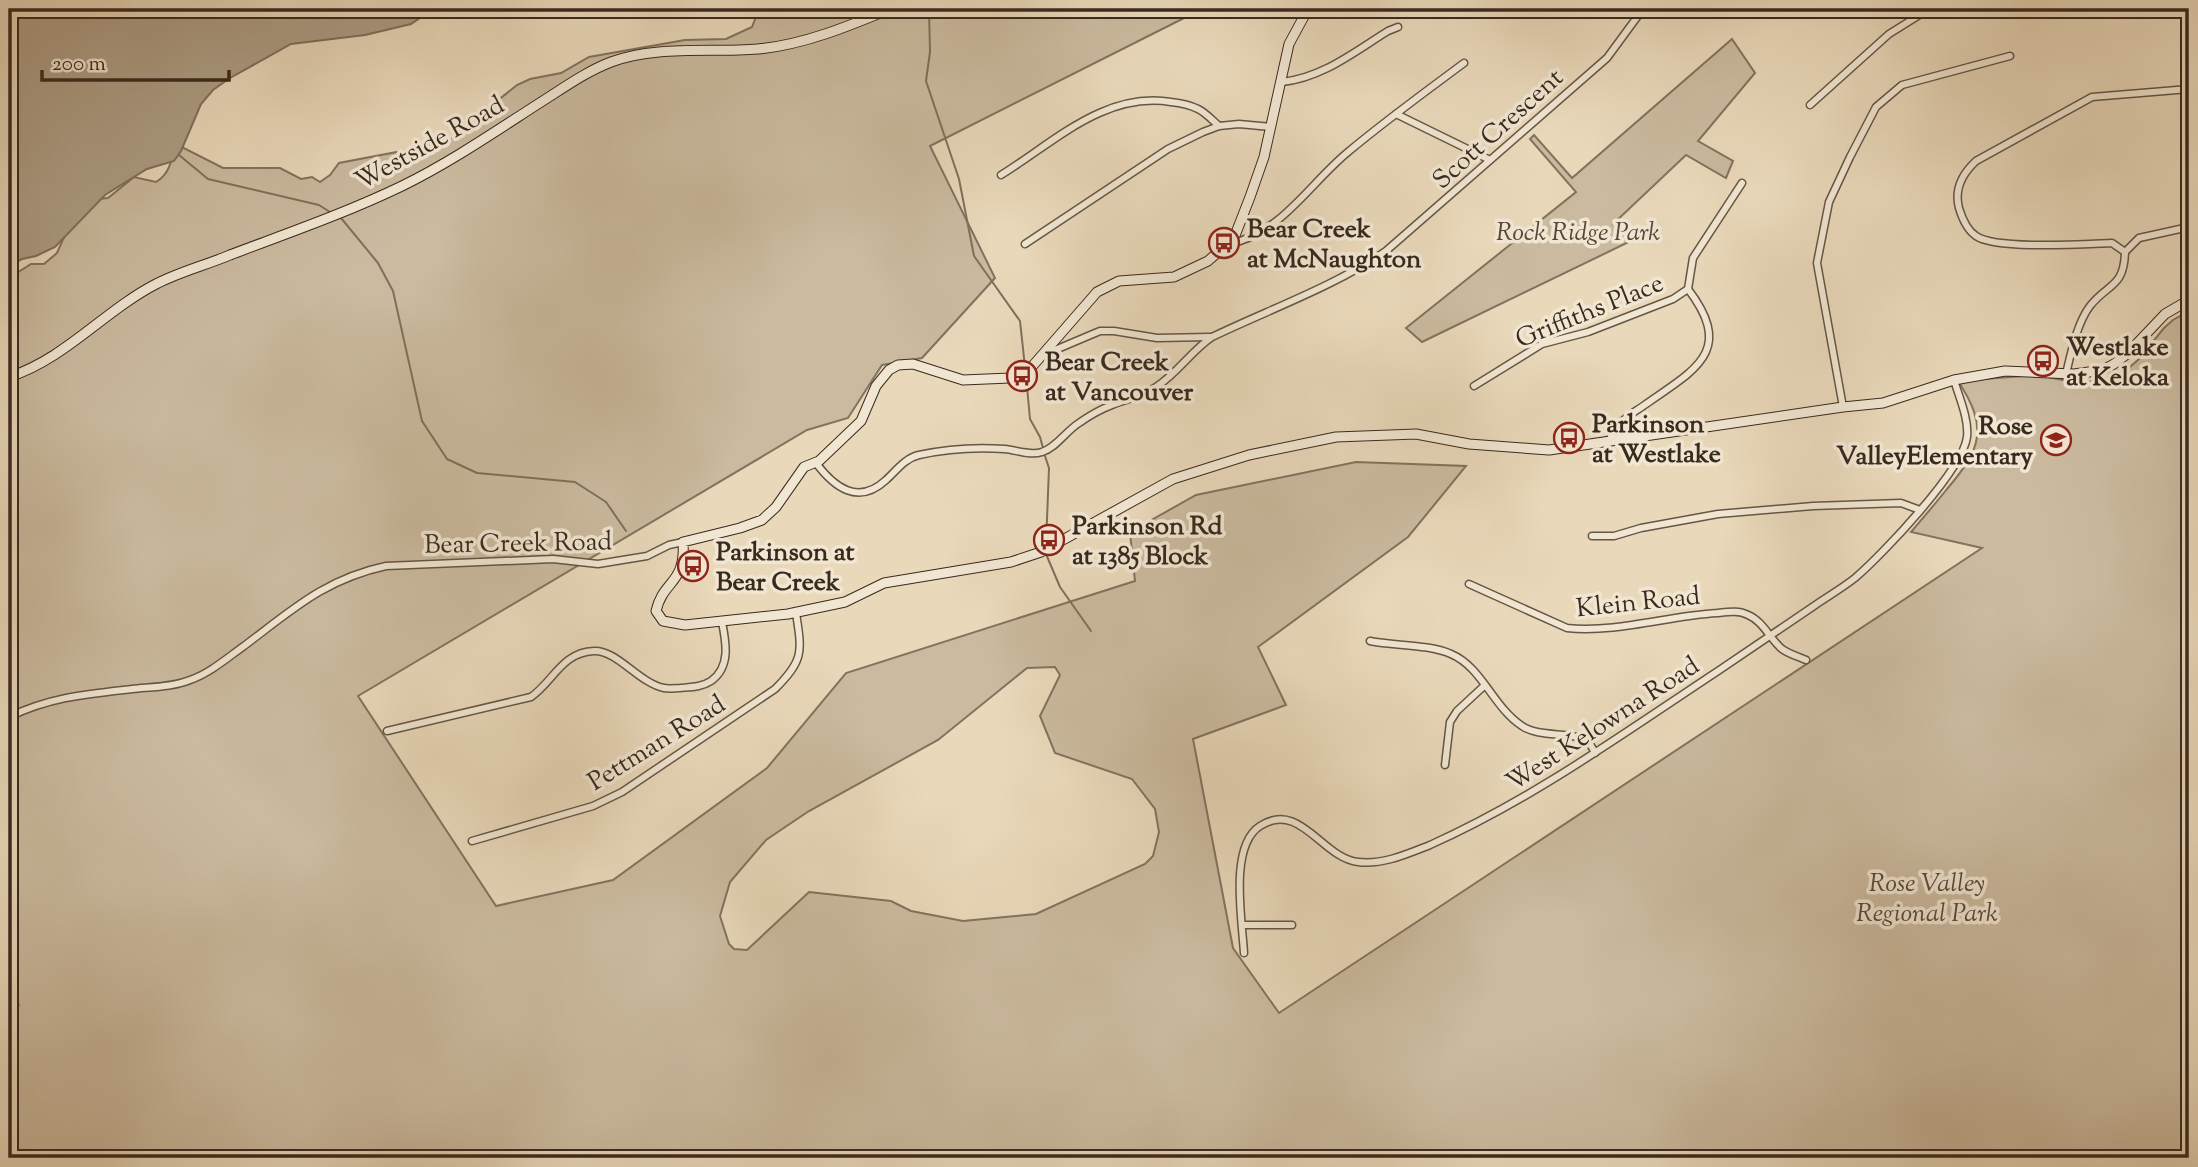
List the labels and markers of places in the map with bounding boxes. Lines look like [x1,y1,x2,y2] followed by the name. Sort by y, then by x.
[1247,212,1422,279] place label: Bear Creek at McNaughton
[1207,226,1241,260] bus stop icon: Bear Creek at McNaughton
[2066,330,2169,397] place label: Westlake at Keloka
[2026,344,2060,378] bus stop icon: Westlake at Keloka
[1045,345,1194,412] place label: Bear Creek at Vancouver
[1005,359,1039,393] bus stop icon: Bear Creek at Vancouver
[1592,407,1721,474] place label: Parkinson at Westlake
[1836,409,2033,476] place label: Rose ValleyElementary
[1552,421,1586,455] bus stop icon: Parkinson at Westlake
[2039,423,2073,457] school or university icon: Rose ValleyElementary
[1072,509,1223,576] place label: Parkinson Rd at 1385 Block
[1032,523,1066,557] bus stop icon: Parkinson Rd at 1385 Block
[716,535,855,602] place label: Parkinson at Bear Creek
[676,549,710,583] bus stop icon: Parkinson at Bear Creek

